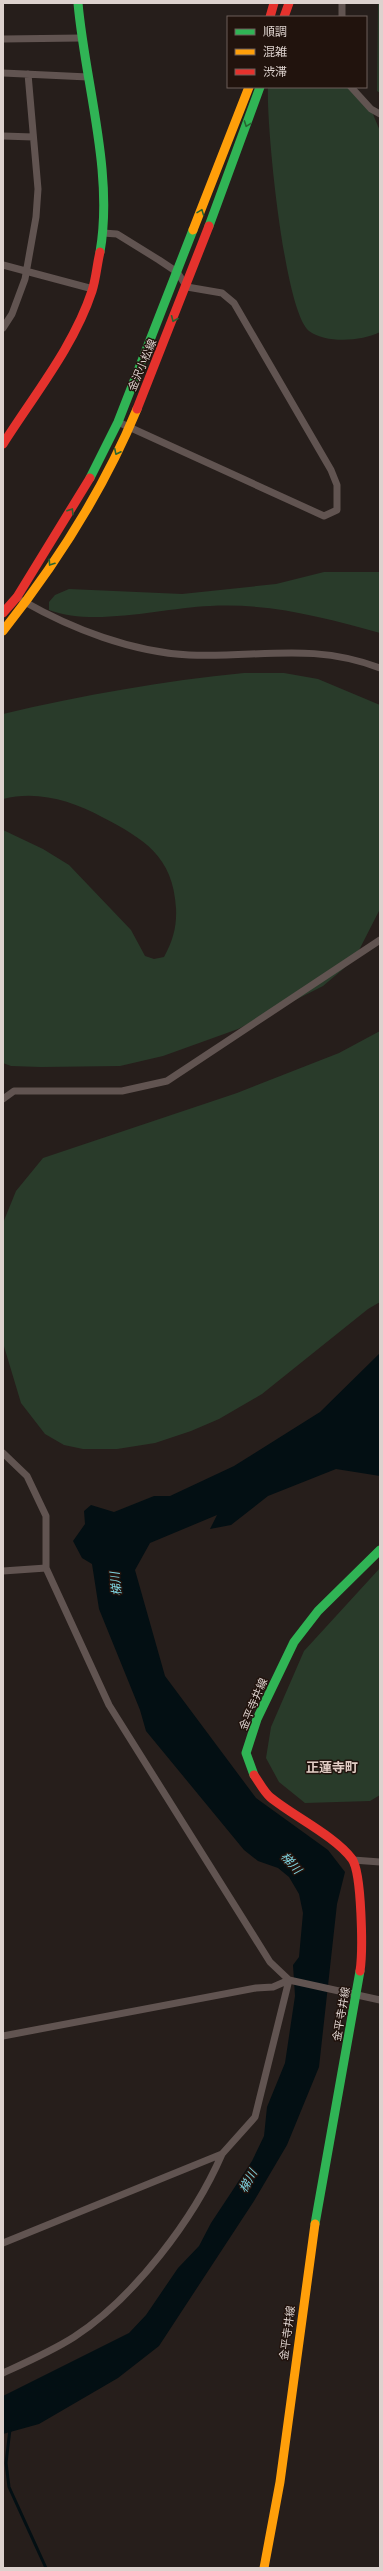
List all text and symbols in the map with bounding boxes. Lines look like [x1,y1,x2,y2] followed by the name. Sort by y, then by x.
[227,16,367,88] legend
[263,25,287,41] text: 順調
[263,45,287,61] text: 混雑
[263,65,287,81] text: 渋滞
[244,120,252,127] one-way arrow
[197,209,205,216] one-way arrow
[171,316,179,323] one-way arrow
[126,337,160,393] street label: 金沢小松線
[115,447,122,455] one-way arrow
[66,508,74,515] one-way arrow
[48,559,56,566] one-way arrow
[108,1569,126,1597] water label: 梯川
[237,1676,271,1732] street label: 金平寺井線
[306,1761,358,1777] district label: 正蓮寺町
[276,1849,306,1879] water label: 梯川
[330,1986,354,2042] street label: 金平寺井線
[236,2165,263,2196] water label: 梯川
[277,2305,299,2361] street label: 金平寺井線

